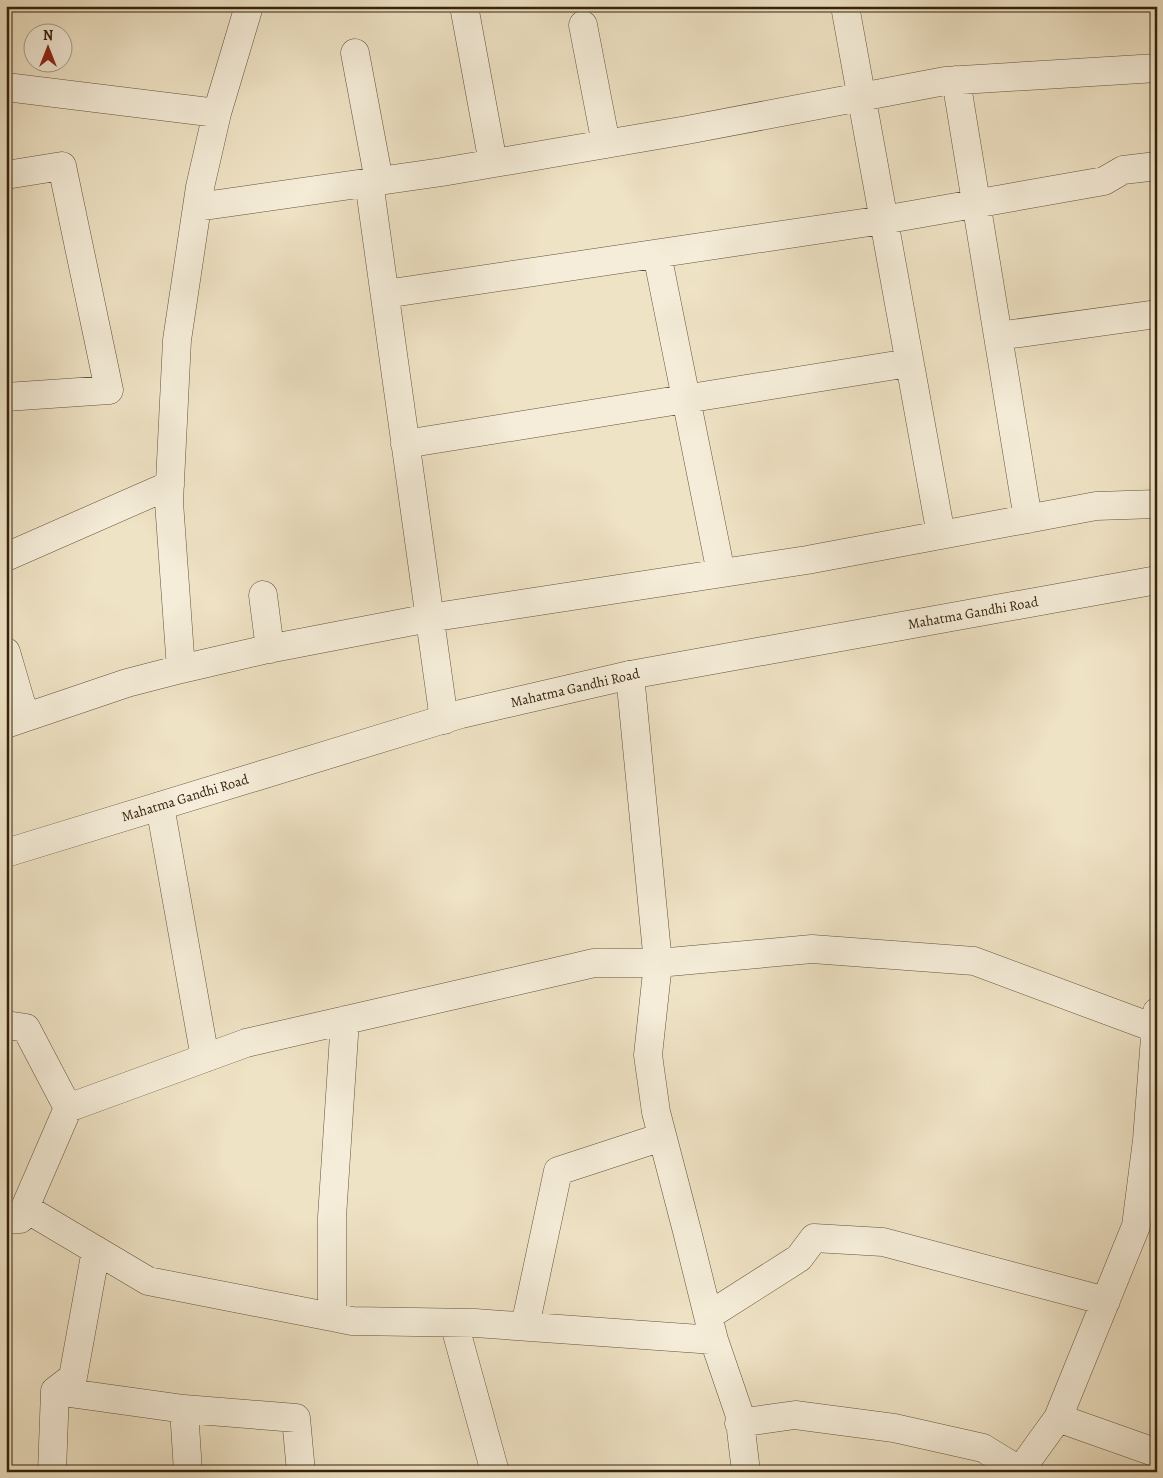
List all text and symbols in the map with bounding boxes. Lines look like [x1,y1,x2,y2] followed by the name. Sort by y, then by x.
[22,22,72,72] north arrow
[43,26,53,45] text: N
[906,592,1040,634] street label: Mahatma Gandhi Road
[509,664,642,712] street label: Mahatma Gandhi Road
[119,769,251,826] street label: Mahatma Gandhi Road

